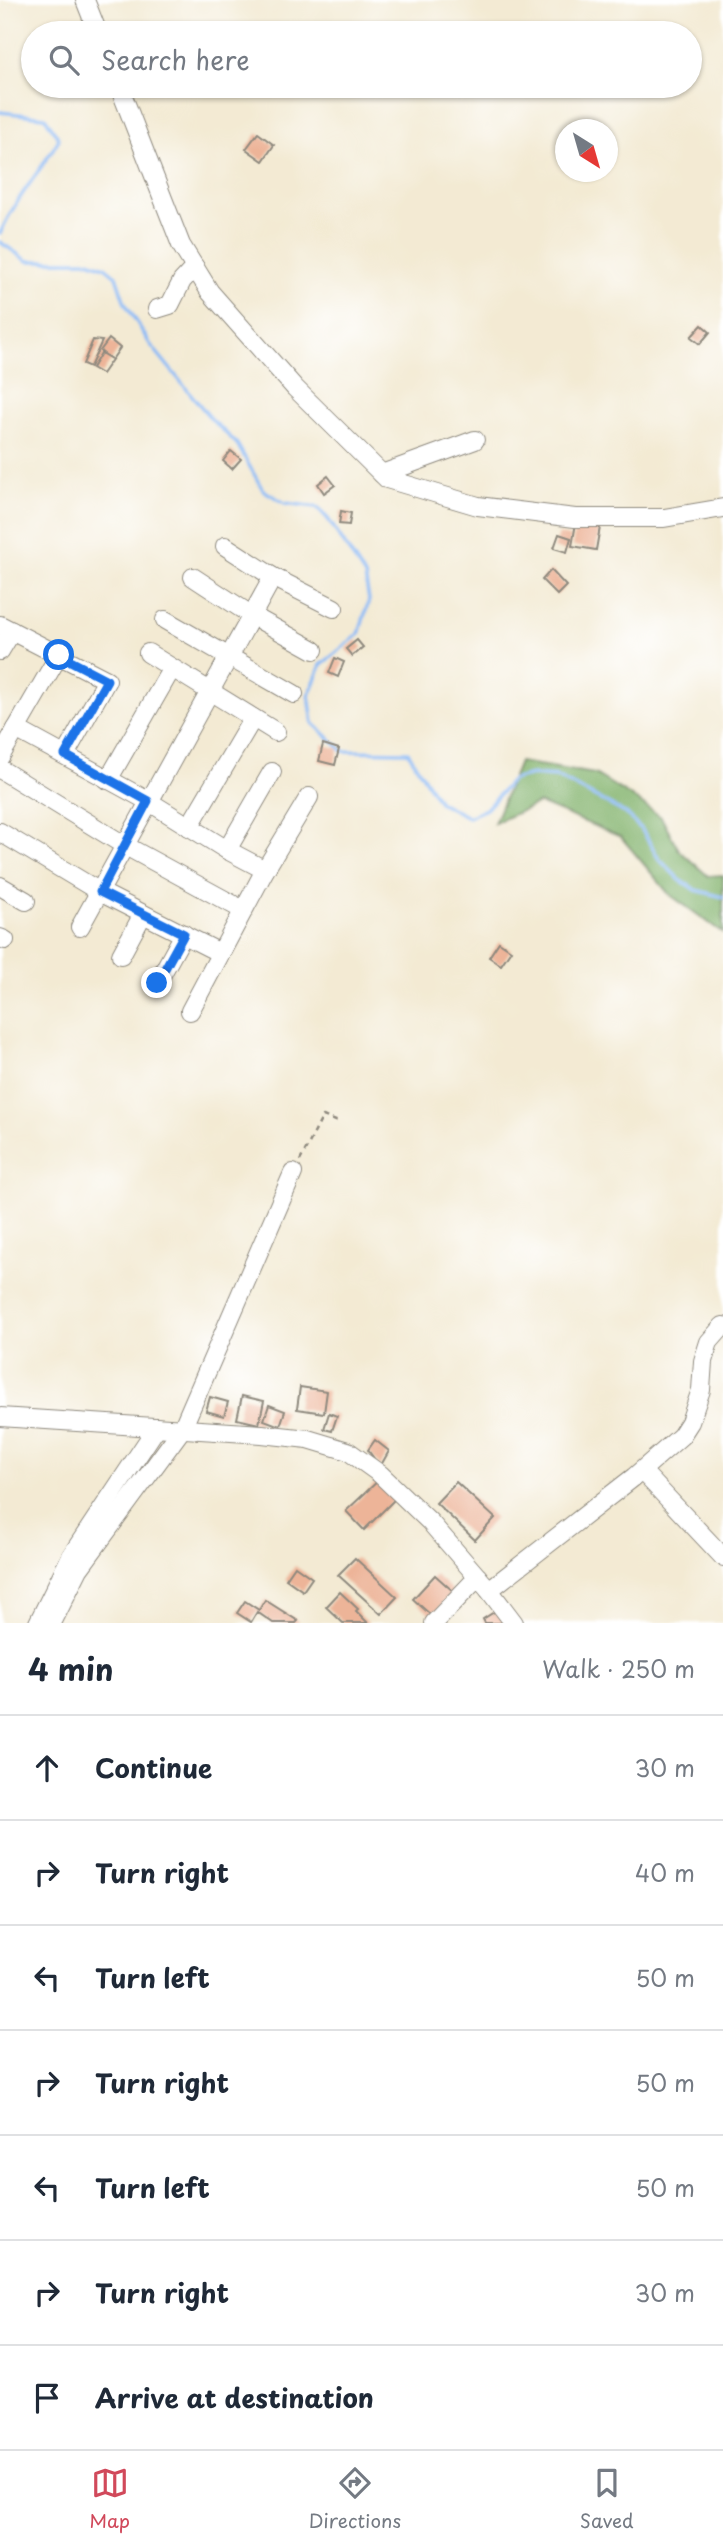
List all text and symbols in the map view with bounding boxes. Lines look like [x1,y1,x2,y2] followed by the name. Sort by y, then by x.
[21,21,702,98] search box
[101,40,250,79] text: Search here
[45,41,83,79] icon: search
[555,119,618,182] north arrow
[43,639,74,670] route start
[141,967,172,998] route end
[28,1646,114,1691] text: 4 min
[542,1651,695,1686] text: Walk · 250 m
[95,1748,212,1787] text: Continue
[28,1749,66,1787] icon: ahead
[634,1750,695,1785] text: 30 m
[95,1853,229,1892] text: Turn right
[28,1854,66,1892] icon: right
[635,1855,695,1890] text: 40 m
[95,1958,210,1997] text: Turn left
[28,1959,66,1997] icon: left
[635,1960,695,1995] text: 50 m
[95,2063,229,2102] text: Turn right
[28,2064,66,2102] icon: right
[635,2065,695,2100] text: 50 m
[95,2168,210,2207] text: Turn left
[28,2169,66,2207] icon: left
[635,2170,695,2205] text: 50 m
[95,2273,229,2312] text: Turn right
[28,2274,66,2312] icon: right
[634,2275,695,2310] text: 30 m
[95,2378,374,2417] text: Arrive at destination
[28,2379,66,2417] icon: arrive
[89,2464,130,2534] tab: Map
[309,2464,401,2534] tab: Directions
[580,2464,634,2534] tab: Saved

